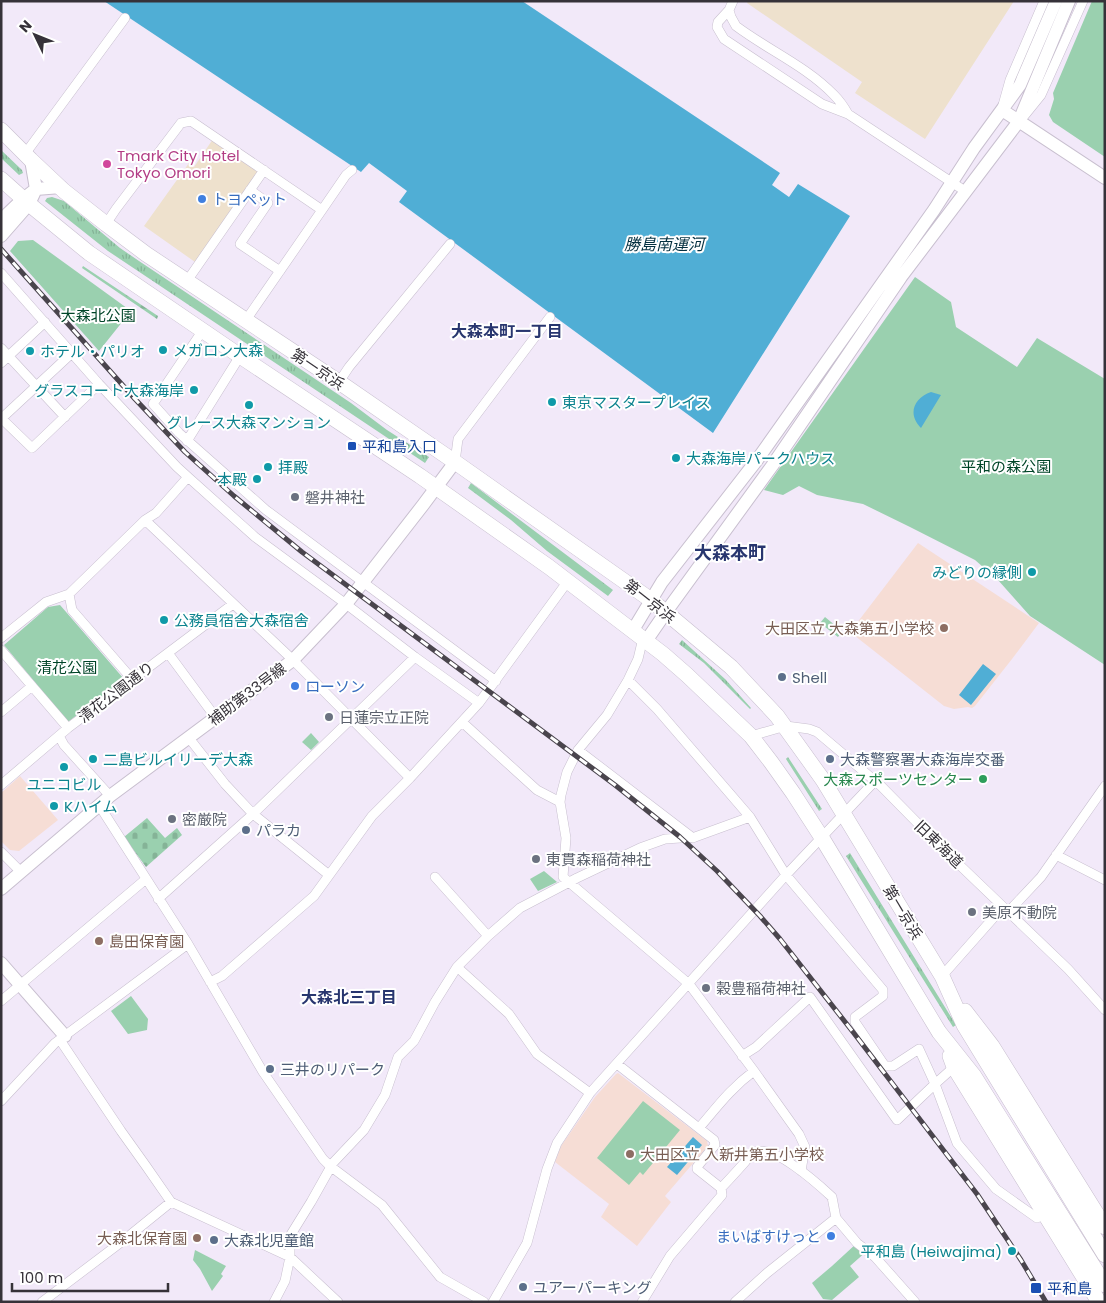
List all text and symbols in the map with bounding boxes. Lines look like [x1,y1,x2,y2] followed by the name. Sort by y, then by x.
[10,10,60,60] north arrow
[15,15,36,37] text: N
[117,145,240,183] place label: Tmark City Hotel Tokyo Omori
[101,158,113,170] marker: Tmark City Hotel Tokyo Omori
[212,189,287,210] place label: トヨペット
[196,193,208,205] marker: トヨペット
[624,233,707,256] water label: 勝島南運河
[60,305,136,326] park label: 大森北公園
[451,320,563,343] district label: 大森本町一丁目
[173,340,263,361] place label: メガロン大森
[40,341,145,362] place label: ホテル・パリオ
[157,344,169,356] marker: メガロン大森
[287,344,349,394] street label: 第一京浜
[24,345,36,357] marker: ホテル・パリオ
[34,380,184,401] place label: グラスコート大森海岸
[188,384,200,396] marker: グラスコート大森海岸
[562,392,711,413] place label: 東京マスタープレイス
[546,396,558,408] marker: 東京マスタープレイス
[243,399,255,411] marker: グレース大森マンション
[167,412,331,433] place label: グレース大森マンション
[362,436,437,457] place label: 平和島入口
[346,440,358,452] marker: 平和島入口
[686,448,835,469] place label: 大森海岸パークハウス
[670,452,682,464] marker: 大森海岸パークハウス
[961,456,1051,477] park label: 平和の森公園
[278,457,308,478] place label: 拝殿
[262,461,274,473] marker: 拝殿
[217,469,247,490] place label: 本殿
[251,473,263,485] marker: 本殿
[305,487,365,508] place label: 磐井神社
[289,491,301,503] marker: 磐井神社
[694,540,766,565] district label: 大森本町
[932,562,1022,583] place label: みどりの縁側
[1026,566,1038,578] marker: みどりの縁側
[620,574,680,628] street label: 第一京浜
[174,610,309,631] place label: 公務員宿舎大森宿舎
[158,614,170,626] marker: 公務員宿舎大森宿舎
[765,618,934,639] place label: 大田区立 大森第五小学校
[938,622,950,634] marker: 大田区立 大森第五小学校
[37,657,97,678] park label: 清花公園
[74,657,158,727] street label: 清花公園通り
[204,658,290,730] street label: 補助第33号線
[792,667,827,688] place label: Shell
[776,671,788,683] marker: Shell
[305,676,365,697] place label: ローソン
[289,680,301,692] marker: ローソン
[339,707,429,728] place label: 日蓮宗立正院
[323,711,335,723] marker: 日蓮宗立正院
[103,749,253,770] place label: 二島ビルイリーデ大森
[840,749,1005,770] place label: 大森警察署大森海岸交番
[87,753,99,765] marker: 二島ビルイリーデ大森
[824,753,836,765] marker: 大森警察署大森海岸交番
[58,761,70,773] marker: ユニコビル
[823,769,973,790] place label: 大森スポーツセンター
[977,773,989,785] marker: 大森スポーツセンター
[26,774,102,795] place label: ユニコビル
[64,796,117,817] place label: Kハイム
[48,800,60,812] marker: Kハイム
[182,809,227,830] place label: 密厳院
[166,813,178,825] marker: 密厳院
[910,816,968,872] street label: 旧東海道
[256,820,301,841] place label: パラカ
[240,824,252,836] marker: パラカ
[546,849,651,870] place label: 東貫森稲荷神社
[530,853,542,865] marker: 東貫森稲荷神社
[879,881,927,943] street label: 第一京浜
[982,902,1057,923] place label: 美原不動院
[966,906,978,918] marker: 美原不動院
[109,931,184,952] place label: 島田保育園
[93,935,105,947] marker: 島田保育園
[716,978,806,999] place label: 穀豊稲荷神社
[700,982,712,994] marker: 穀豊稲荷神社
[301,986,397,1009] district label: 大森北三丁目
[280,1059,385,1080] place label: 三井のリパーク
[264,1063,276,1075] marker: 三井のリパーク
[640,1144,824,1165] place label: 大田区立 入新井第五小学校
[624,1148,636,1160] marker: 大田区立 入新井第五小学校
[716,1226,821,1247] place label: まいばすけっと
[97,1228,187,1249] place label: 大森北保育園
[224,1230,314,1251] place label: 大森北児童館
[825,1230,837,1242] marker: まいばすけっと
[191,1232,203,1244] marker: 大森北保育園
[208,1234,220,1246] marker: 大森北児童館
[861,1241,1002,1262] place label: 平和島 (Heiwajima)
[1006,1245,1018,1257] marker: 平和島 (Heiwajima)
[12,1260,169,1292] scale bar
[20,1267,63,1288] text: 100 m
[533,1277,652,1298] place label: ユアーパーキング
[1047,1278,1092,1299] place label: 平和島
[517,1281,529,1293] marker: ユアーパーキング
[1029,1281,1043,1295] marker: 平和島

